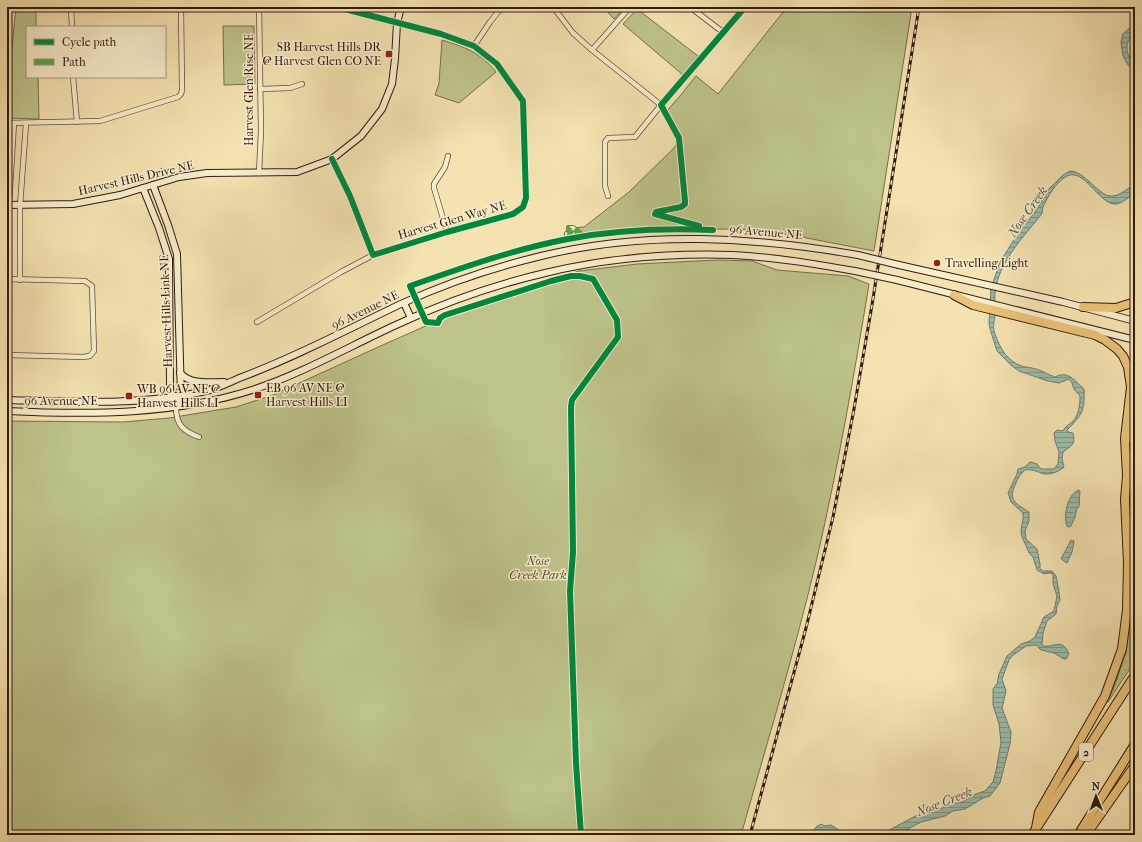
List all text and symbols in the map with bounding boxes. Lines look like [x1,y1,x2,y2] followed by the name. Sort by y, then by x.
[26,26,166,78] legend
[242,34,256,146] street label: Harvest Glen Rise NE
[62,35,117,49] text: Cycle path
[263,40,382,68] place label: SB Harvest Hills DR @ Harvest Glen CO NE
[384,49,394,59] marker: SB Harvest Hills DR @ Harvest Glen CO NE
[62,55,86,69] text: Path
[77,158,195,198] street label: Harvest Hills Drive NE
[1004,183,1051,240] water label: Nose Creek
[396,198,508,242] street label: Harvest Glen Way NE
[729,222,803,242] street label: 96 Avenue NE
[157,254,175,368] street label: Harvest Hills Link NE
[945,256,1029,270] place label: Travelling Light
[932,258,942,268] marker: Travelling Light
[329,288,401,332] street label: 96 Avenue NE
[266,381,348,409] place label: EB 96 AV NE @ Harvest Hills LI
[136,382,220,410] place label: WB 96 AV NE @ Harvest Hills LI
[253,390,263,400] marker: EB 96 AV NE @ Harvest Hills LI
[124,391,134,401] marker: WB 96 AV NE @ Harvest Hills LI
[24,394,98,408] street label: 96 Avenue NE
[509,554,567,582] park label: Nose Creek Park
[1079,743,1093,761] road number: 2
[1076,776,1116,816] north arrow
[1092,780,1101,793] text: N
[913,784,974,819] water label: Nose Creek

